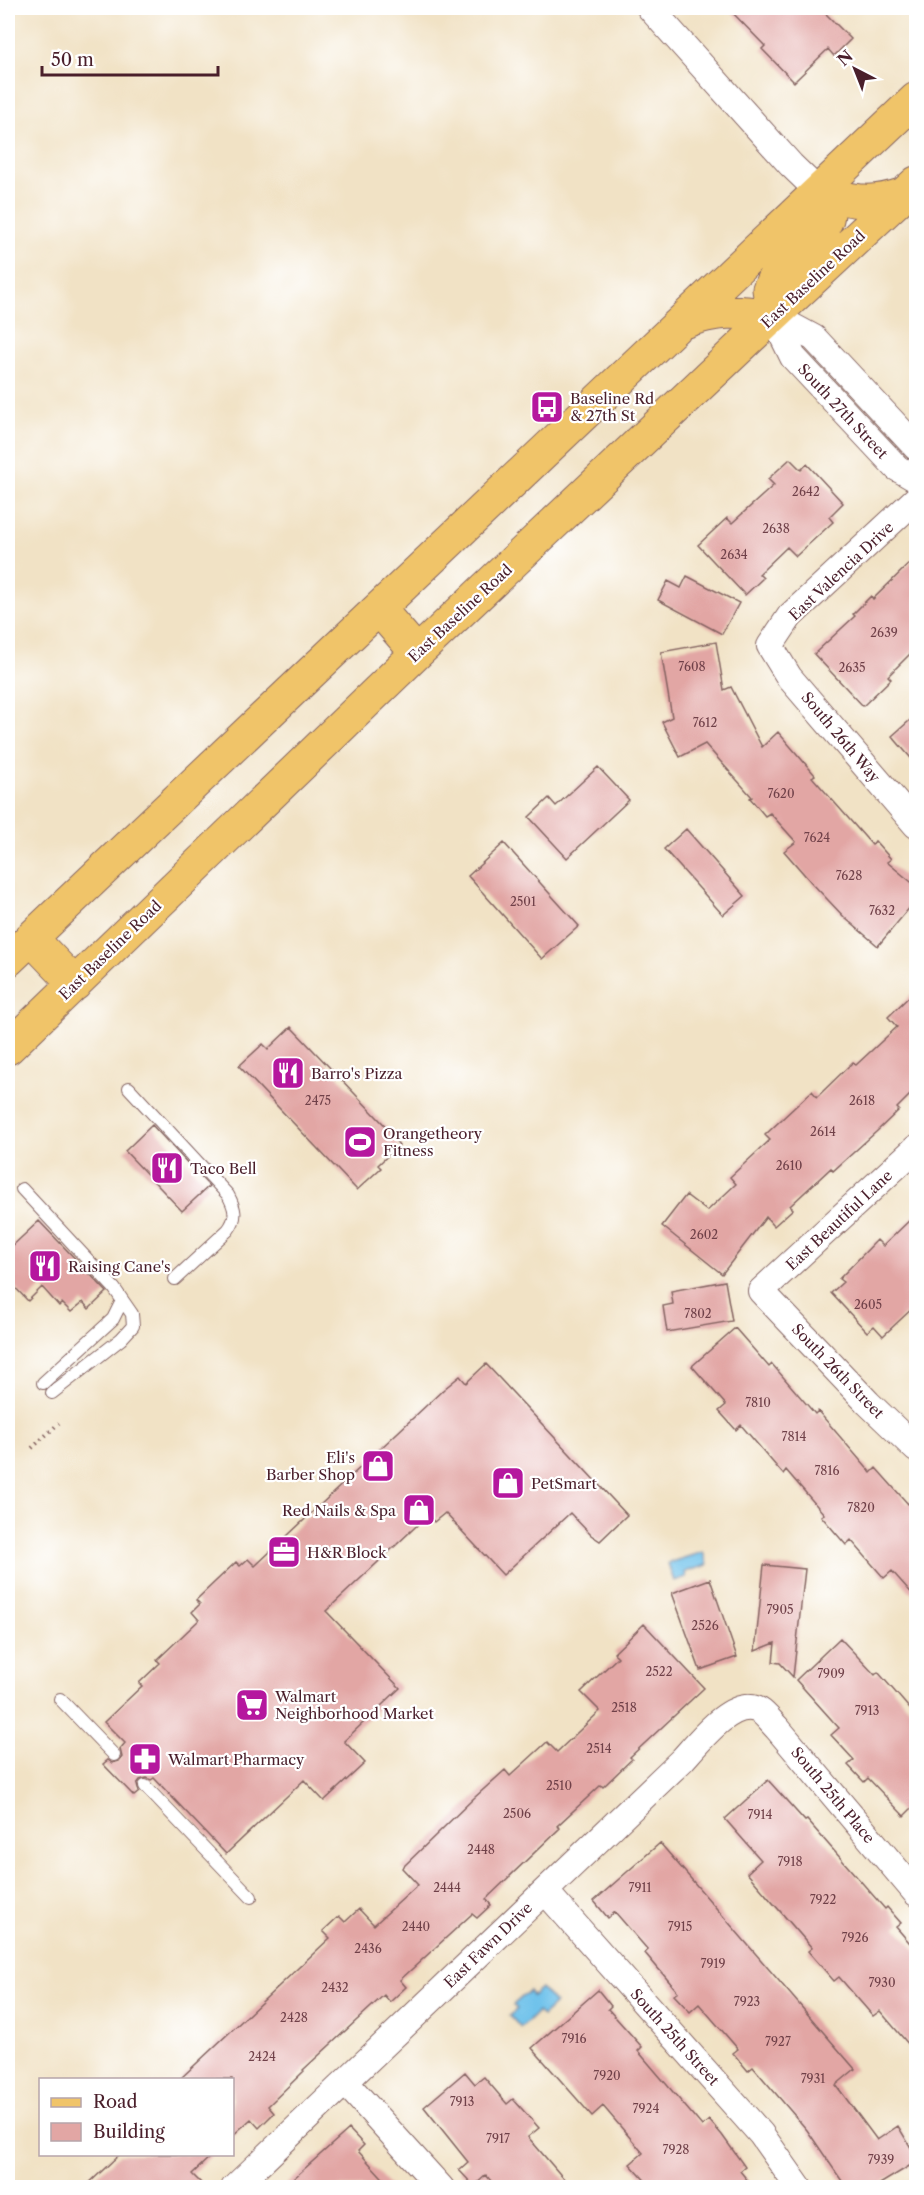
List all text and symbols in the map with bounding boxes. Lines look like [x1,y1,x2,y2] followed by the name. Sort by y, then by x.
[42,39,218,77] scale bar
[825,39,885,99] north arrow
[833,46,857,70] text: N
[51,49,94,71] text: 50 m
[757,226,869,332] street label: East Baseline Road
[794,359,892,463] street label: South 27th Street
[529,389,565,425] bus stop icon: Baseline Rd & 27th St
[570,389,654,425] place label: Baseline Rd & 27th St
[792,484,820,499] house number: 2642
[785,518,897,624] street label: East Valencia Drive
[762,521,790,536] house number: 2638
[720,547,748,562] house number: 2634
[404,560,516,666] street label: East Baseline Road
[870,625,898,640] house number: 2639
[678,659,706,674] house number: 7608
[838,660,866,675] house number: 2635
[798,688,885,787] street label: South 26th Way
[693,715,717,730] house number: 7612
[767,786,795,801] house number: 7620
[804,830,830,845] house number: 7624
[836,868,862,883] house number: 7628
[510,894,536,909] house number: 2501
[55,896,165,1004] street label: East Baseline Road
[869,903,895,918] house number: 7632
[270,1055,306,1091] restaurant icon: Barro's Pizza
[311,1064,402,1083] place label: Barro's Pizza
[305,1093,331,1108] house number: 2475
[849,1093,875,1108] house number: 2618
[342,1124,378,1160] sports icon: Orangetheory Fitness
[383,1124,483,1160] place label: Orangetheory Fitness
[810,1124,836,1139] house number: 2614
[149,1150,185,1186] restaurant icon: Taco Bell
[776,1158,802,1173] house number: 2610
[190,1159,257,1178] place label: Taco Bell
[782,1166,896,1274] street label: East Beautiful Lane
[690,1227,718,1242] house number: 2602
[27,1248,63,1284] restaurant icon: Raising Cane's
[68,1257,171,1276] place label: Raising Cane's
[854,1297,882,1312] house number: 2605
[684,1306,712,1321] house number: 7802
[788,1320,889,1423] street label: South 26th Street
[745,1395,771,1410] house number: 7810
[781,1429,807,1444] house number: 7814
[266,1448,355,1484] place label: Eli's Barber Shop
[360,1448,396,1484] shop icon: Eli's Barber Shop
[814,1463,840,1478] house number: 7816
[490,1465,526,1501] shop icon: PetSmart
[531,1474,597,1493] place label: PetSmart
[401,1492,437,1528] shop icon: Red Nails & Spa
[847,1500,875,1515] house number: 7820
[282,1501,396,1520] place label: Red Nails & Spa
[266,1534,302,1570] office icon: H&R Block
[307,1543,388,1562] place label: H&R Block
[766,1602,794,1617] house number: 7905
[691,1618,719,1633] house number: 2526
[645,1664,673,1679] house number: 2522
[817,1666,845,1681] house number: 7909
[234,1687,270,1723] supermarket icon: Walmart Neighborhood Market
[274,1687,435,1723] place label: Walmart Neighborhood Market
[611,1700,637,1715] house number: 2518
[855,1703,879,1718] house number: 7913
[127,1741,163,1777] pharmacy icon: Walmart Pharmacy
[586,1741,612,1756] house number: 2514
[787,1743,879,1847] street label: South 25th Place
[167,1750,305,1769] place label: Walmart Pharmacy
[546,1778,572,1793] house number: 2510
[503,1806,531,1821] house number: 2506
[748,1807,773,1822] house number: 7914
[467,1842,495,1857] house number: 2448
[777,1854,803,1869] house number: 7918
[433,1880,461,1895] house number: 2444
[628,1880,652,1895] house number: 7911
[810,1892,836,1907] house number: 7922
[440,1898,536,1992] street label: East Fawn Drive
[402,1919,430,1934] house number: 2440
[668,1919,692,1934] house number: 7915
[842,1930,868,1945] house number: 7926
[354,1941,382,1956] house number: 2436
[700,1956,726,1971] house number: 7919
[868,1975,896,1990] house number: 7930
[321,1980,349,1995] house number: 2432
[626,1985,724,2090] street label: South 25th Street
[734,1994,760,2009] house number: 7923
[280,2010,308,2025] house number: 2428
[561,2031,587,2046] house number: 7916
[765,2034,791,2049] house number: 7927
[248,2049,276,2064] house number: 2424
[593,2068,621,2083] house number: 7920
[801,2071,825,2086] house number: 7931
[39,2078,234,2156] legend
[93,2091,138,2113] text: Road
[450,2094,474,2109] house number: 7913
[633,2101,659,2116] house number: 7924
[93,2121,165,2143] text: Building
[486,2131,510,2146] house number: 7917
[663,2142,689,2157] house number: 7928
[868,2152,894,2167] house number: 7939

